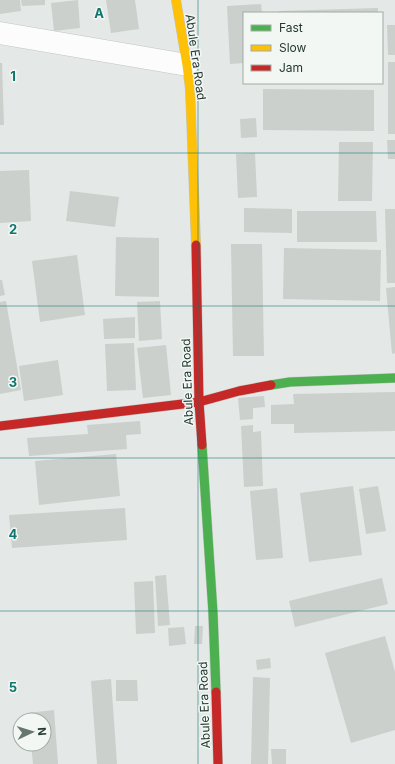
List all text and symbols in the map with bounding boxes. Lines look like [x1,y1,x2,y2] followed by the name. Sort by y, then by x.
[94,5,104,21] text: A
[243,12,383,84] legend
[183,13,209,101] street label: Abule Era Road
[279,20,303,35] text: Fast
[279,40,307,55] text: Slow
[279,60,303,75] text: Jam
[10,68,16,84] text: 1
[9,221,17,237] text: 2
[178,338,196,426] street label: Abule Era Road
[9,374,17,390] text: 3
[9,526,18,542] text: 4
[195,661,213,749] street label: Abule Era Road
[9,679,17,695] text: 5
[12,712,52,752] north arrow
[35,727,49,736] text: N

